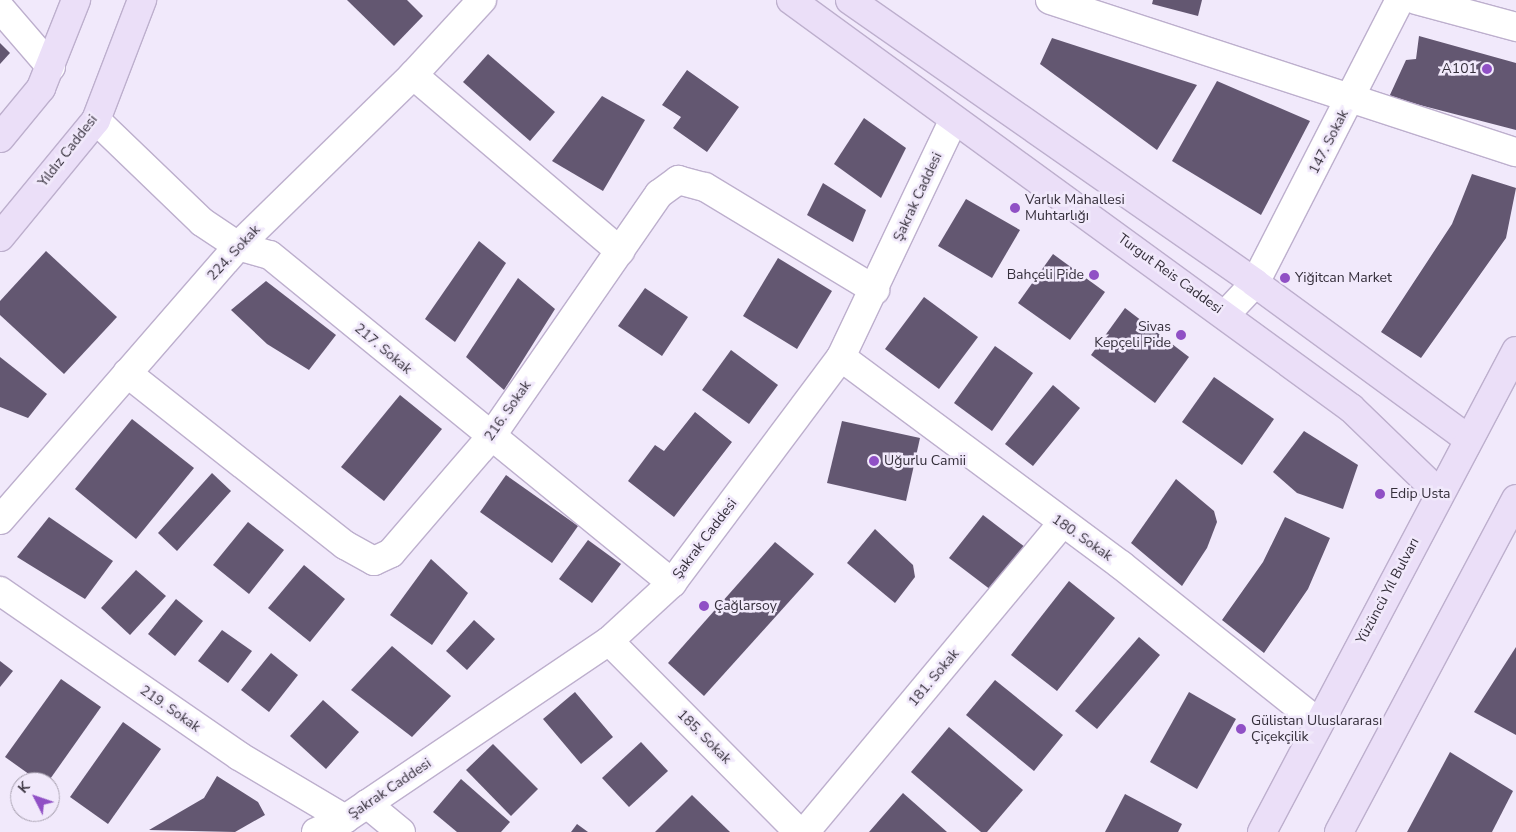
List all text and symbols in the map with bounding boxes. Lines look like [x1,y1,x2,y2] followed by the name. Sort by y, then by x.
[1442,61,1477,77] place label: A101
[1481,63,1493,75] marker: A101
[1306,107,1352,177] street label: 147. Sokak
[35,112,101,190] street label: Yıldız Caddesi
[890,150,946,244] street label: Şakrak Caddesi
[1025,192,1125,224] place label: Varlık Mahallesi Muhtarlığı
[1009,202,1021,214] marker: Varlık Mahallesi Muhtarlığı
[204,222,264,284] street label: 224. Sokak
[1114,230,1226,318] street label: Turgut Reis Caddesi
[1007,267,1084,283] place label: Bahçeli Pide
[1088,269,1100,281] marker: Bahçeli Pide
[1295,270,1392,286] place label: Yiğitcan Market
[1279,272,1291,284] marker: Yiğitcan Market
[1094,319,1171,352] place label: Sivas Kepçeli Pide
[351,320,415,378] street label: 217. Sokak
[1175,329,1187,341] marker: Sivas Kepçeli Pide
[481,378,535,444] street label: 216. Sokak
[884,453,966,469] place label: Uğurlu Camii
[868,455,880,467] marker: Uğurlu Camii
[1390,486,1450,502] place label: Edip Usta
[1374,488,1386,500] marker: Edip Usta
[669,495,741,583] street label: Şakrak Caddesi
[1049,511,1115,565] street label: 180. Sokak
[1353,535,1423,647] street label: Yüzüncü Yıl Bulvarı
[714,598,777,614] place label: Çağlarsoy
[698,600,710,612] marker: Çağlarsoy
[905,646,963,710] street label: 181. Sokak
[137,682,203,736] street label: 219. Sokak
[673,706,735,768] street label: 185. Sokak
[1251,713,1382,746] place label: Gülistan Uluslararası Çiçekçilik
[1235,723,1247,735] marker: Gülistan Uluslararası Çiçekçilik
[345,755,435,823] street label: Şakrak Caddesi
[10,772,60,822] north arrow
[14,778,34,797] text: K

